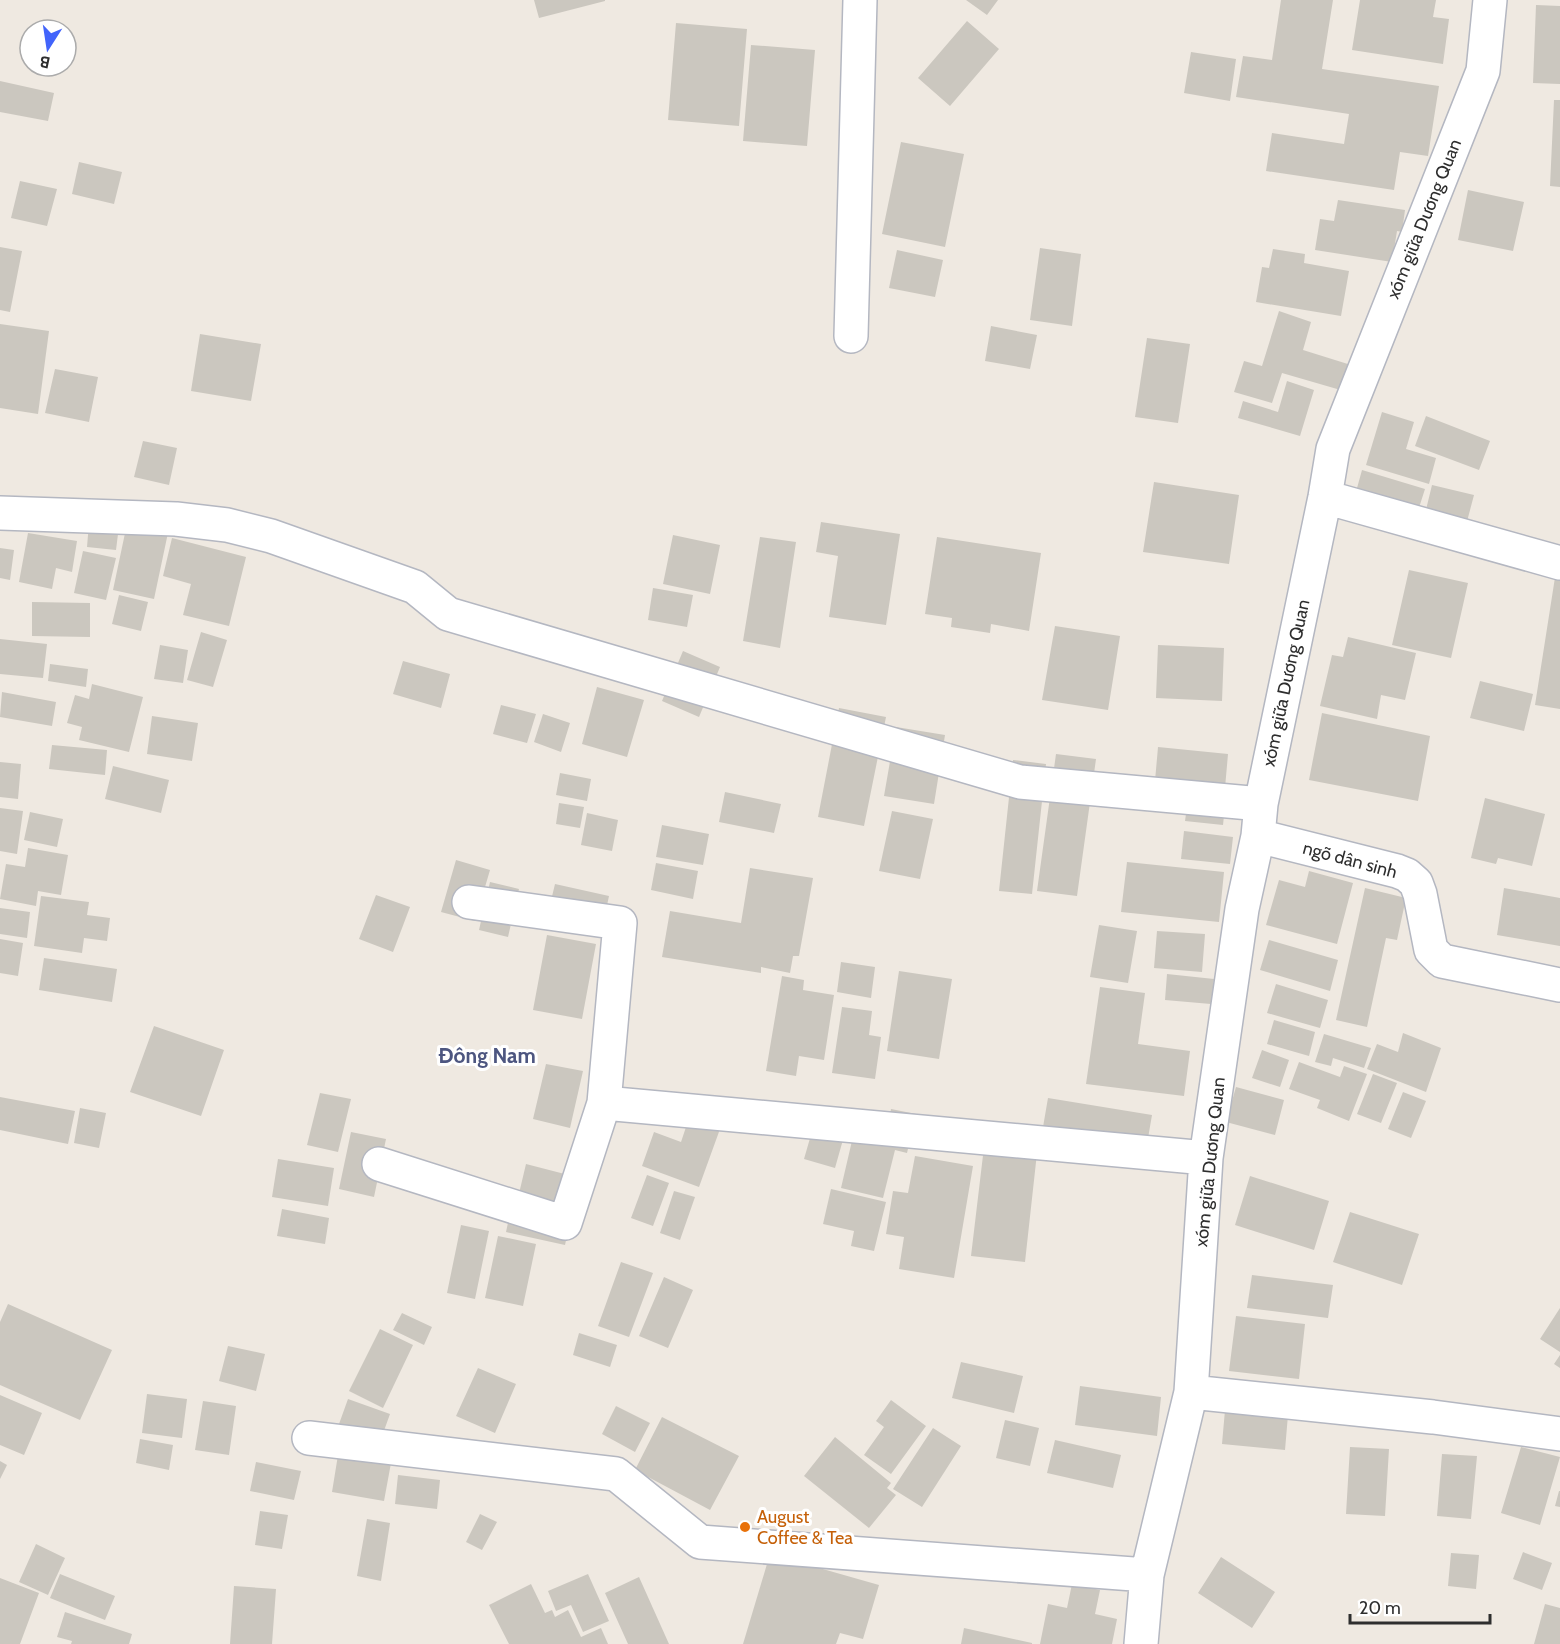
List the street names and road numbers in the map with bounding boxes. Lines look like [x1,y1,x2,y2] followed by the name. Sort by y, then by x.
[1382,136,1466,302] street label: xóm giữa Dương Quan
[1258,597,1314,769] street label: xóm giữa Dương Quan
[1300,837,1400,883] street label: ngõ dân sinh
[1190,1076,1230,1248] street label: xóm giữa Dương Quan

